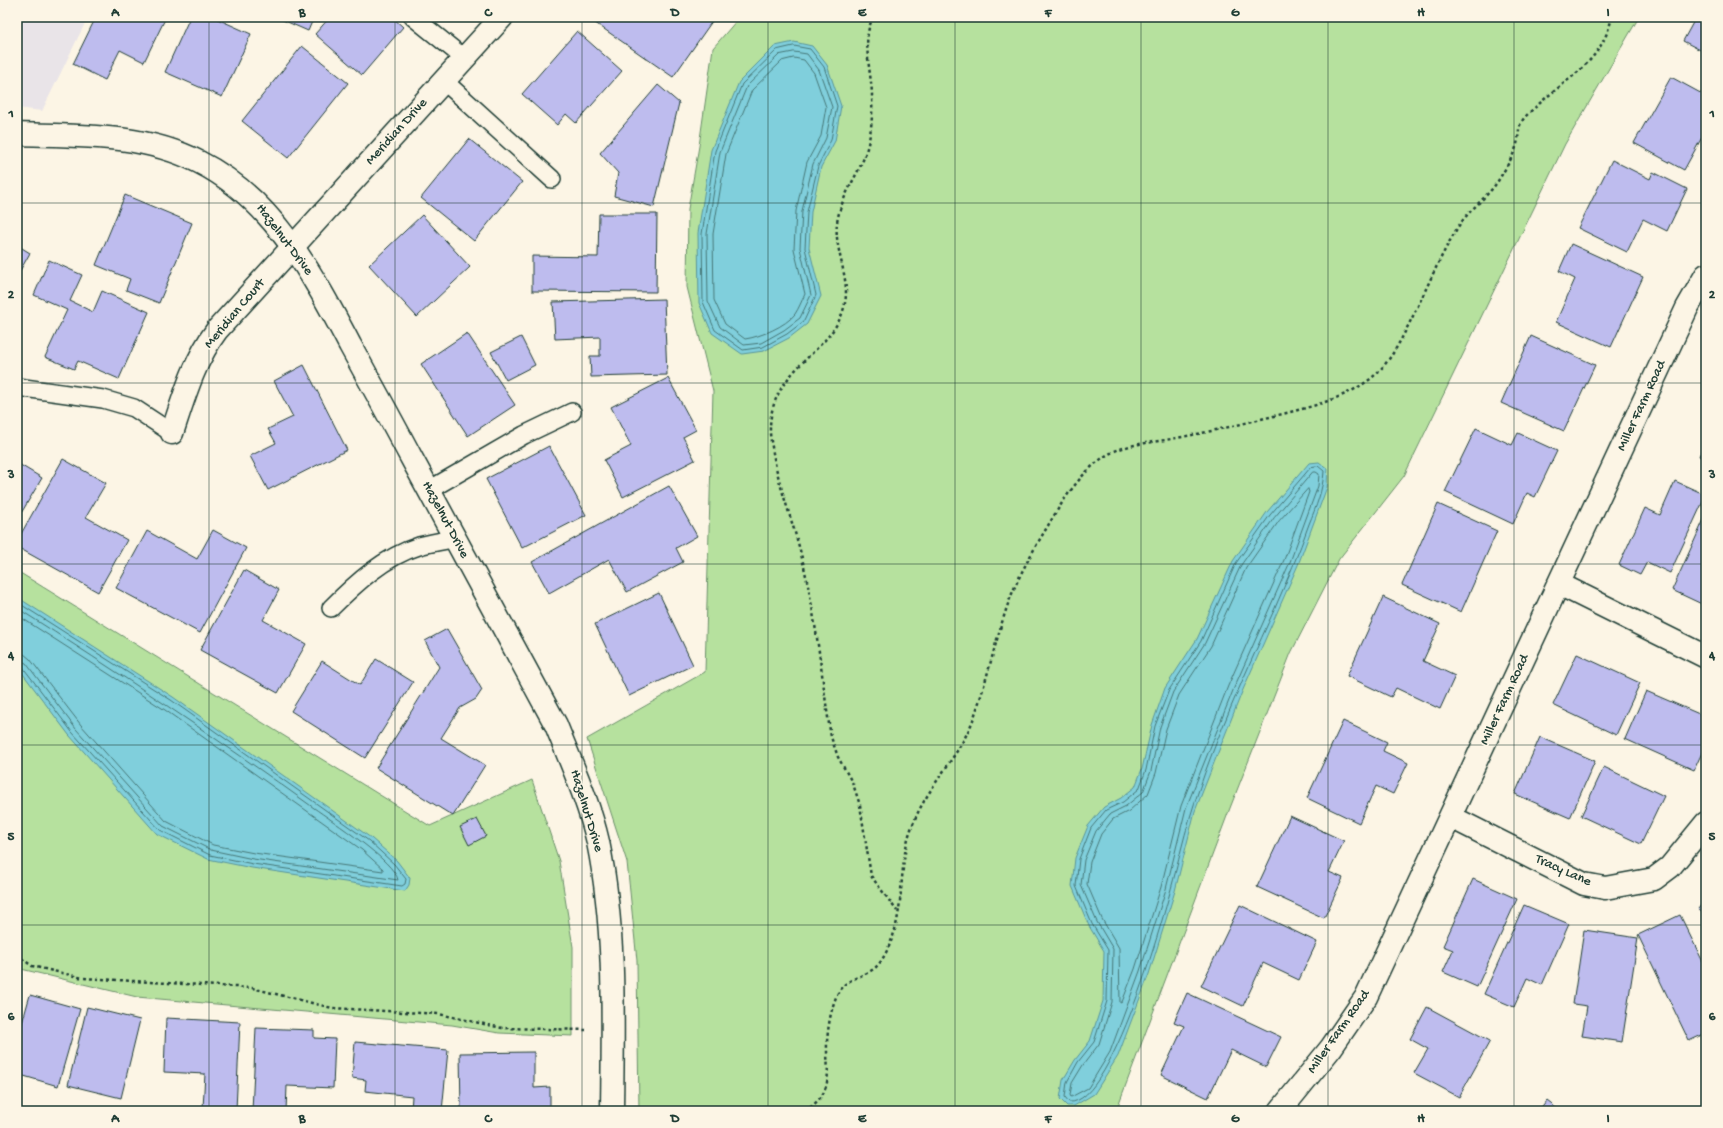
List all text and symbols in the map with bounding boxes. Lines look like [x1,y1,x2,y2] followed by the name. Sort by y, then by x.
[110,6,120,21] text: A
[298,6,307,21] text: B
[483,6,493,21] text: C
[670,6,680,21] text: D
[858,6,867,21] text: E
[1044,6,1053,21] text: F
[1231,6,1240,21] text: G
[1417,6,1425,21] text: H
[1606,6,1610,21] text: I
[362,94,432,169] street label: Meridian Drive
[7,107,14,122] text: 1
[1708,107,1715,122] text: 1
[252,201,317,280] street label: Hazelnut Drive
[201,275,270,352] street label: Meridian Court
[8,288,15,303] text: 2
[1709,288,1716,303] text: 2
[1614,356,1671,454] street label: Miller Farm Road
[7,468,15,483] text: 3
[1708,468,1716,483] text: 3
[418,478,473,562] street label: Hazelnut Drive
[7,649,15,664] text: 4
[1708,649,1716,664] text: 4
[1477,650,1534,748] street label: Miller Farm Road
[565,768,607,855] street label: Hazelnut Drive
[8,830,15,845] text: 5
[1709,830,1716,845] text: 5
[1531,851,1595,891] street label: Tracy Lane
[1304,985,1375,1077] street label: Miller Farm Road
[8,1010,15,1025] text: 6
[1709,1010,1716,1025] text: 6
[110,1112,120,1127] text: A
[298,1112,307,1127] text: B
[483,1112,493,1127] text: C
[670,1112,680,1127] text: D
[858,1112,867,1127] text: E
[1044,1112,1053,1127] text: F
[1231,1112,1240,1127] text: G
[1417,1112,1425,1127] text: H
[1606,1112,1610,1127] text: I

